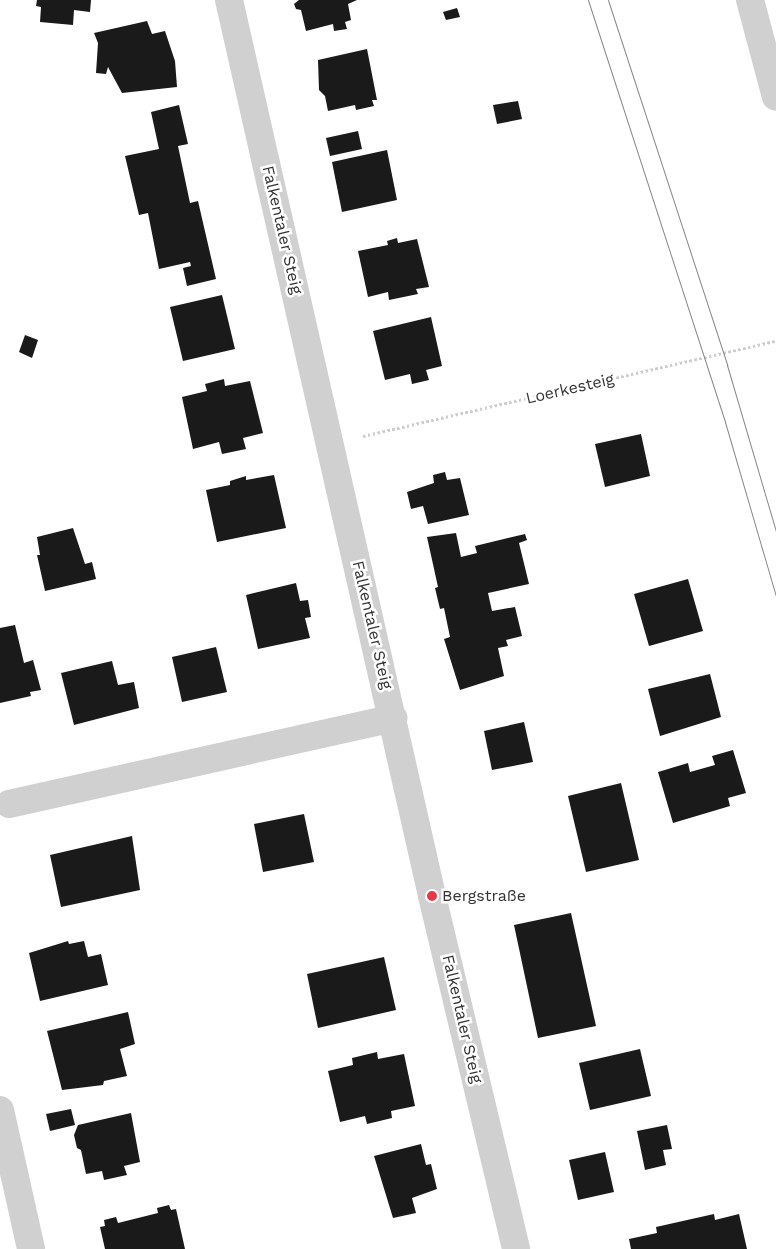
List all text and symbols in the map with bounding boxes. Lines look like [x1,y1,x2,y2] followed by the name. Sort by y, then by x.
[258,164,306,296] street label: Falkentaler Steig
[524,370,616,408] street label: Loerkesteig
[348,559,396,691] street label: Falkentaler Steig
[442,886,526,906] place label: Bergstraße
[426,890,438,902] marker: Bergstraße
[438,953,486,1085] street label: Falkentaler Steig

